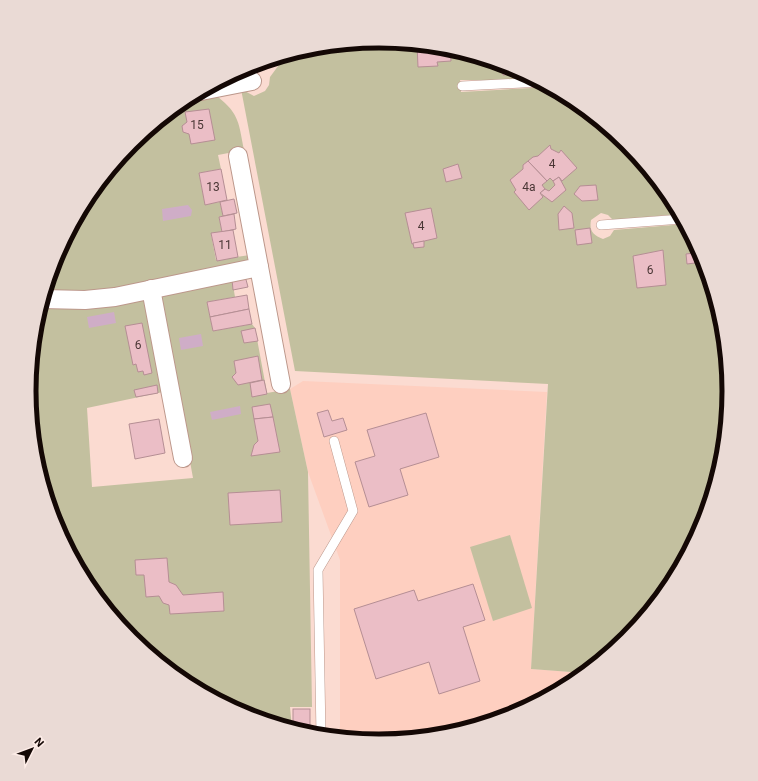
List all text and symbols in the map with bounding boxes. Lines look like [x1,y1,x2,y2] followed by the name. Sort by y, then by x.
[190,118,204,132] house number: 15
[549,157,556,171] house number: 4
[206,180,220,194] house number: 13
[522,180,536,194] house number: 4a
[418,219,425,233] house number: 4
[218,238,232,252] house number: 11
[647,263,654,277] house number: 6
[135,338,142,352] house number: 6
[12,729,52,769] north arrow
[32,735,47,750] text: N

